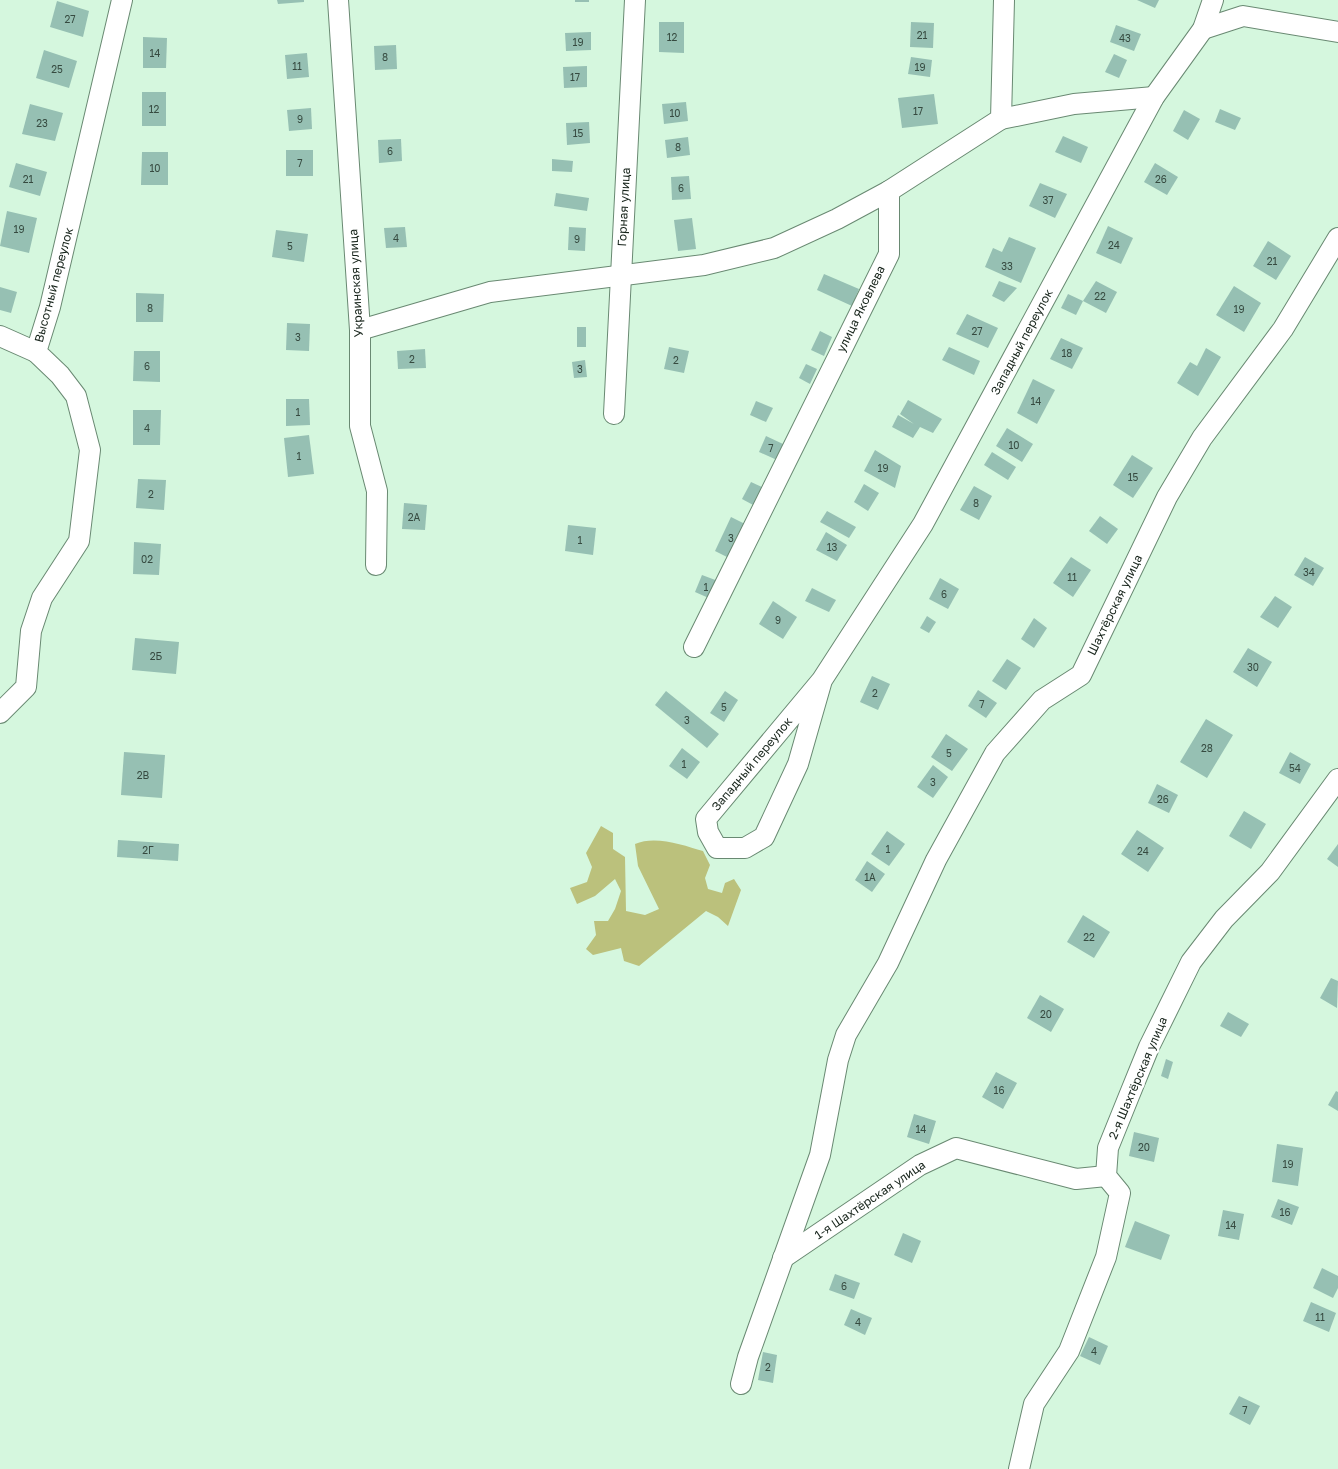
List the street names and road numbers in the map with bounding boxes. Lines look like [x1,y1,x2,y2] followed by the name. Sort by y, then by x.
[614,167,633,247] street label: Горная улица
[31,226,76,344] street label: Высотный переулок
[345,229,366,338] street label: Украинская улица
[833,263,888,355] street label: улица Яковлева
[987,286,1056,397] street label: Западный переулок
[1084,552,1145,658] street label: Шахтёрская улица
[708,714,795,814] street label: Западный переулок
[1105,1014,1170,1141] street label: 2-я Шахтёрская улица
[811,1157,928,1242] street label: 1-я Шахтёрская улица

